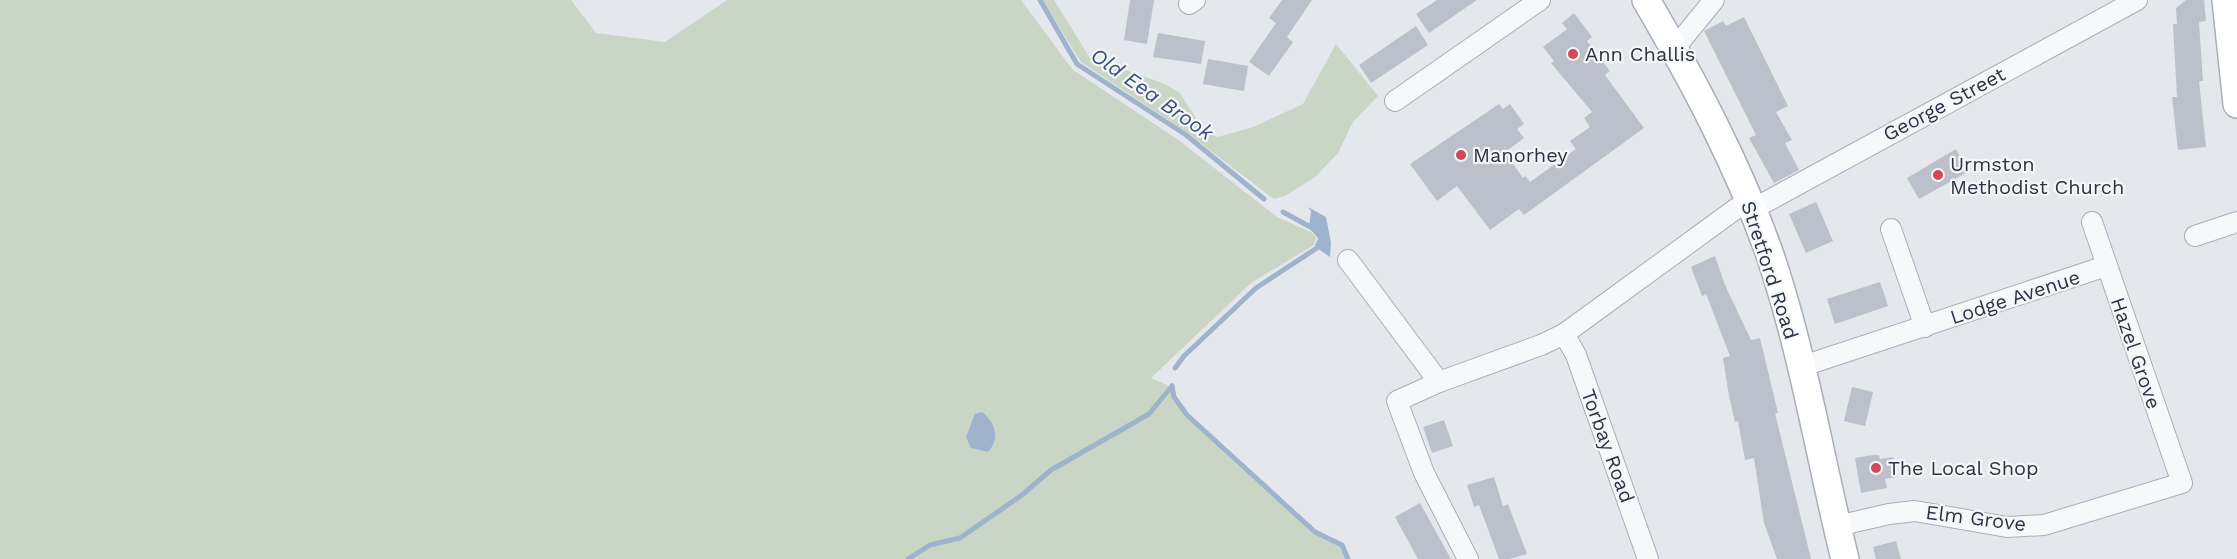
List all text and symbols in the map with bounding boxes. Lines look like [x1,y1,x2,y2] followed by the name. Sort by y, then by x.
[1086,42,1219,145] water label: Old Eea Brook
[1585,42,1695,66] place label: Ann Challis
[1566,47,1580,61] marker: Ann Challis
[1879,61,2010,146] street label: George Street
[1473,143,1568,167] place label: Manorhey
[1454,148,1468,162] marker: Manorhey
[1950,152,2124,199] place label: Urmston Methodist Church
[1931,168,1945,182] marker: Urmston Methodist Church
[1736,198,1804,342] street label: Stretford Road
[1947,265,2083,329] street label: Lodge Avenue
[2106,294,2166,412] street label: Hazel Grove
[1576,386,1640,506] street label: Torbay Road
[1888,456,2039,480] place label: The Local Shop
[1869,461,1883,475] marker: The Local Shop
[1924,500,2028,536] street label: Elm Grove

